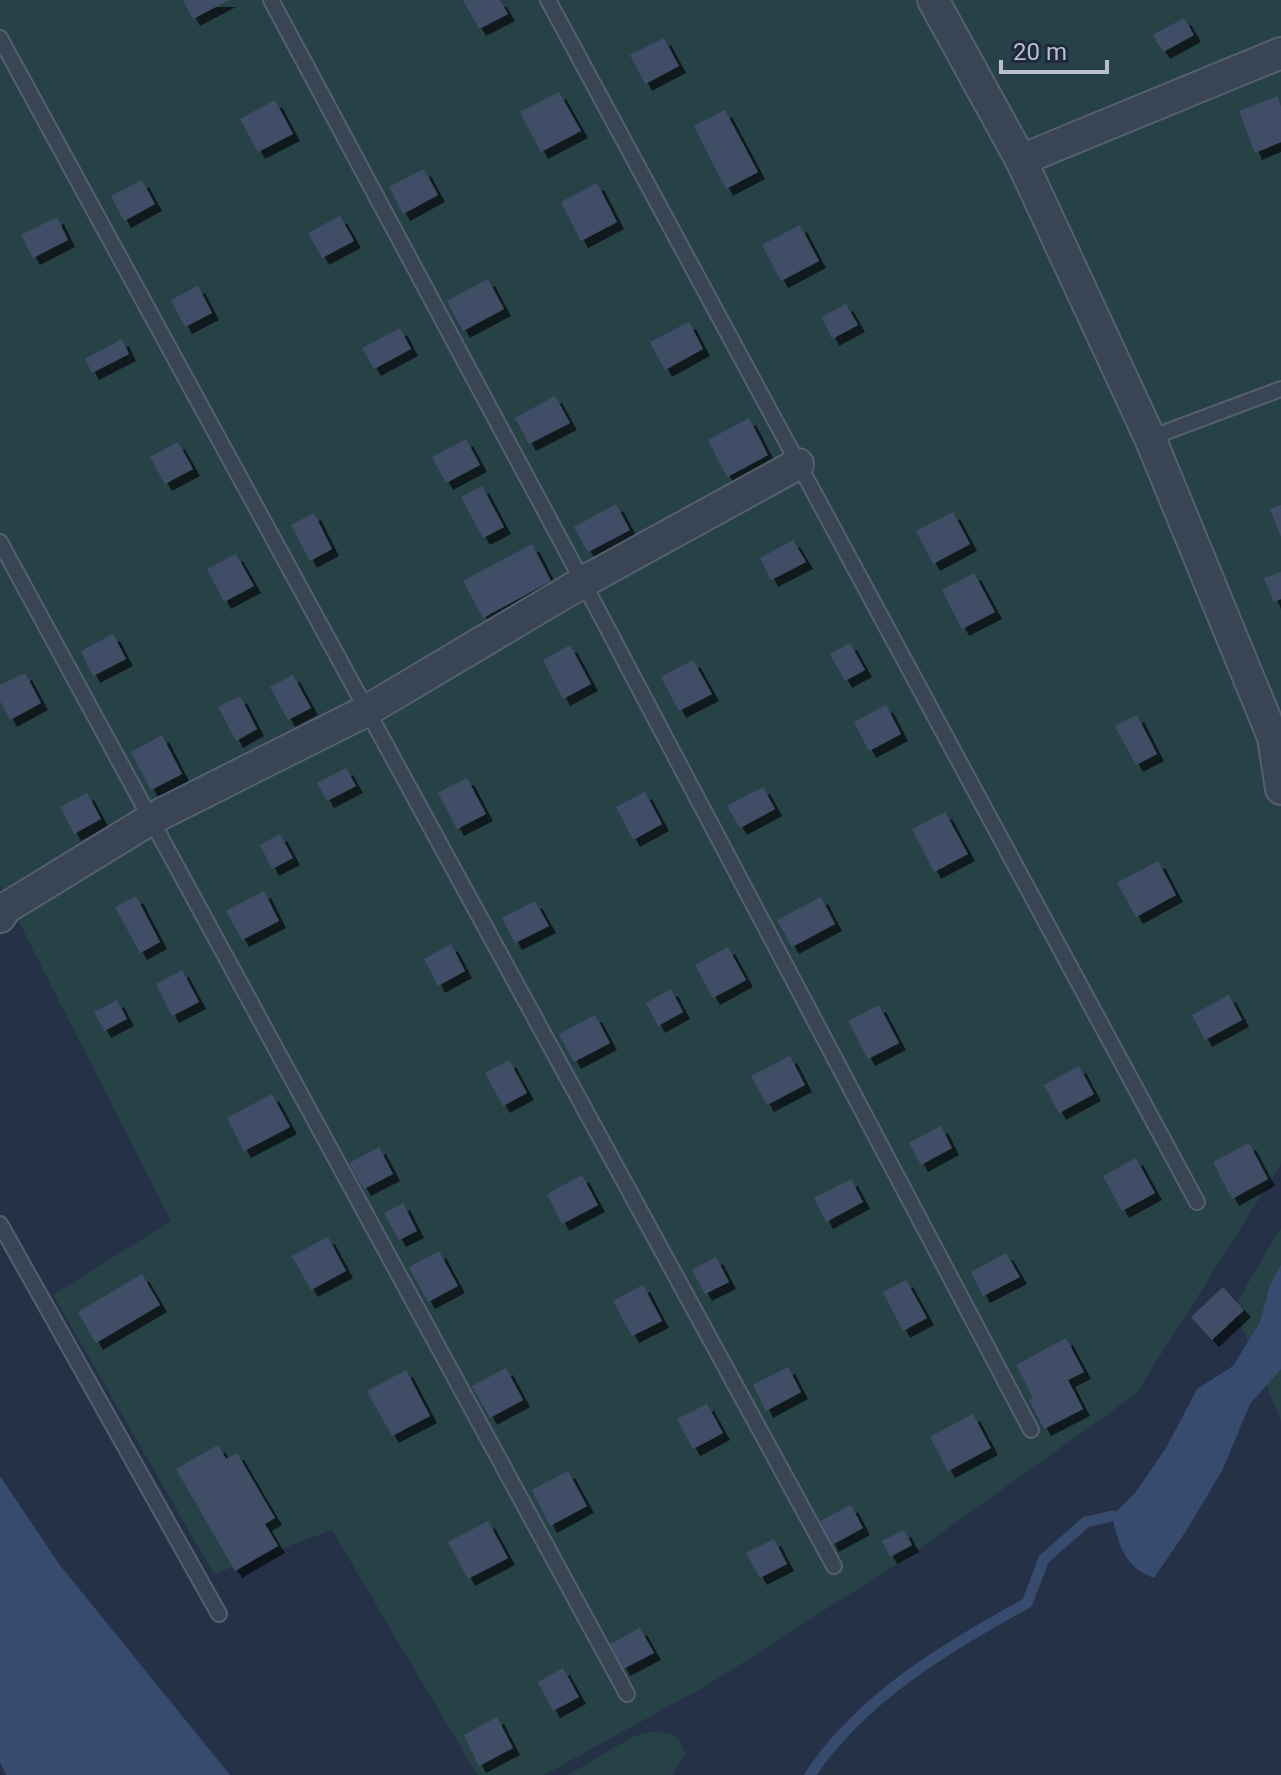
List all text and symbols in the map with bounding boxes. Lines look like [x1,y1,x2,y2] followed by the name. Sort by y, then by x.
[1001,24,1107,74] scale bar
[1013,38,1067,66] text: 20 m

